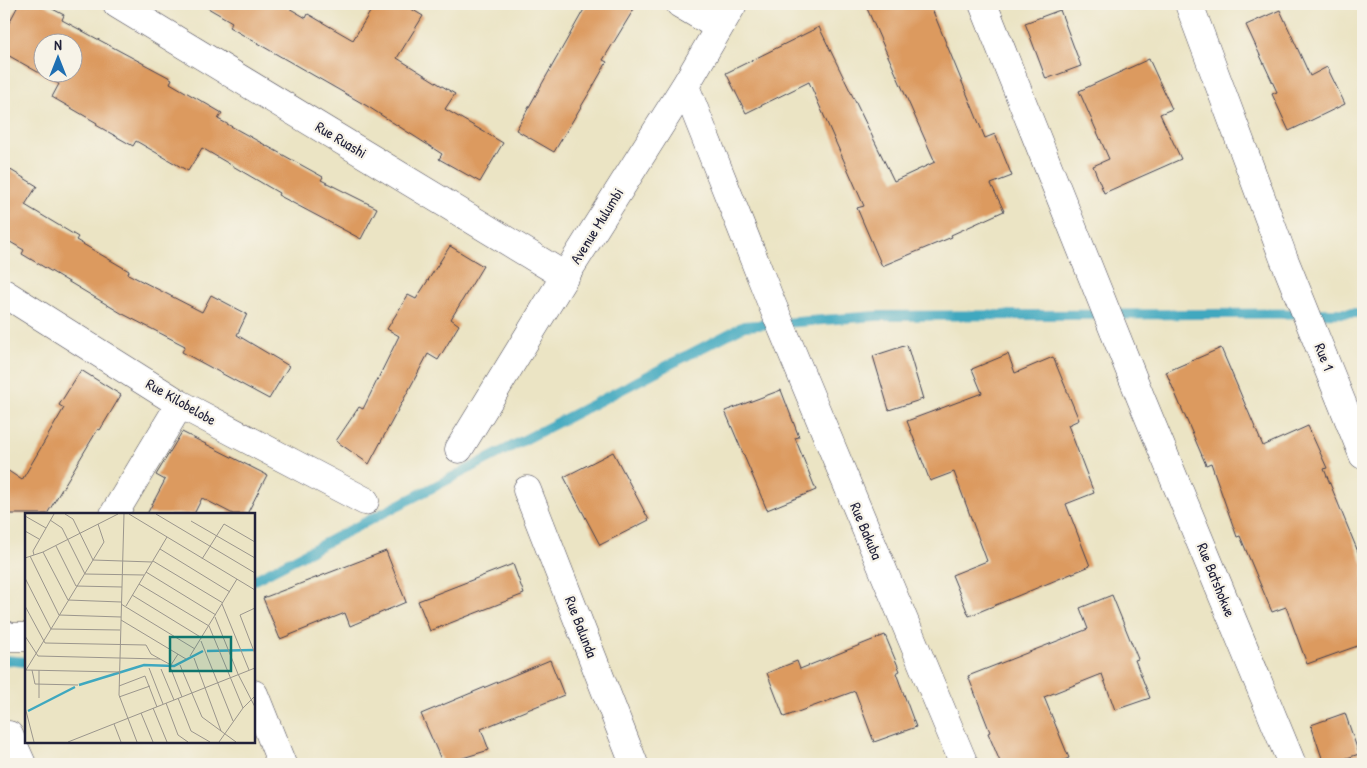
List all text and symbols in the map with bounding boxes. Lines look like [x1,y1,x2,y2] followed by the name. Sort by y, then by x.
[32,32,82,82] north arrow
[54,35,62,54] text: N
[312,116,371,163] street label: Rue Ruashi
[565,184,628,268] street label: Avenue Mulumbi
[1310,340,1339,374] street label: Rue 1
[142,373,220,430] street label: Rue Kilobelobe
[845,499,888,563] street label: Rue Bakuba
[25,513,255,743] inset map
[1192,540,1241,620] street label: Rue Batshokwe
[560,593,603,661] street label: Rue Balunda

